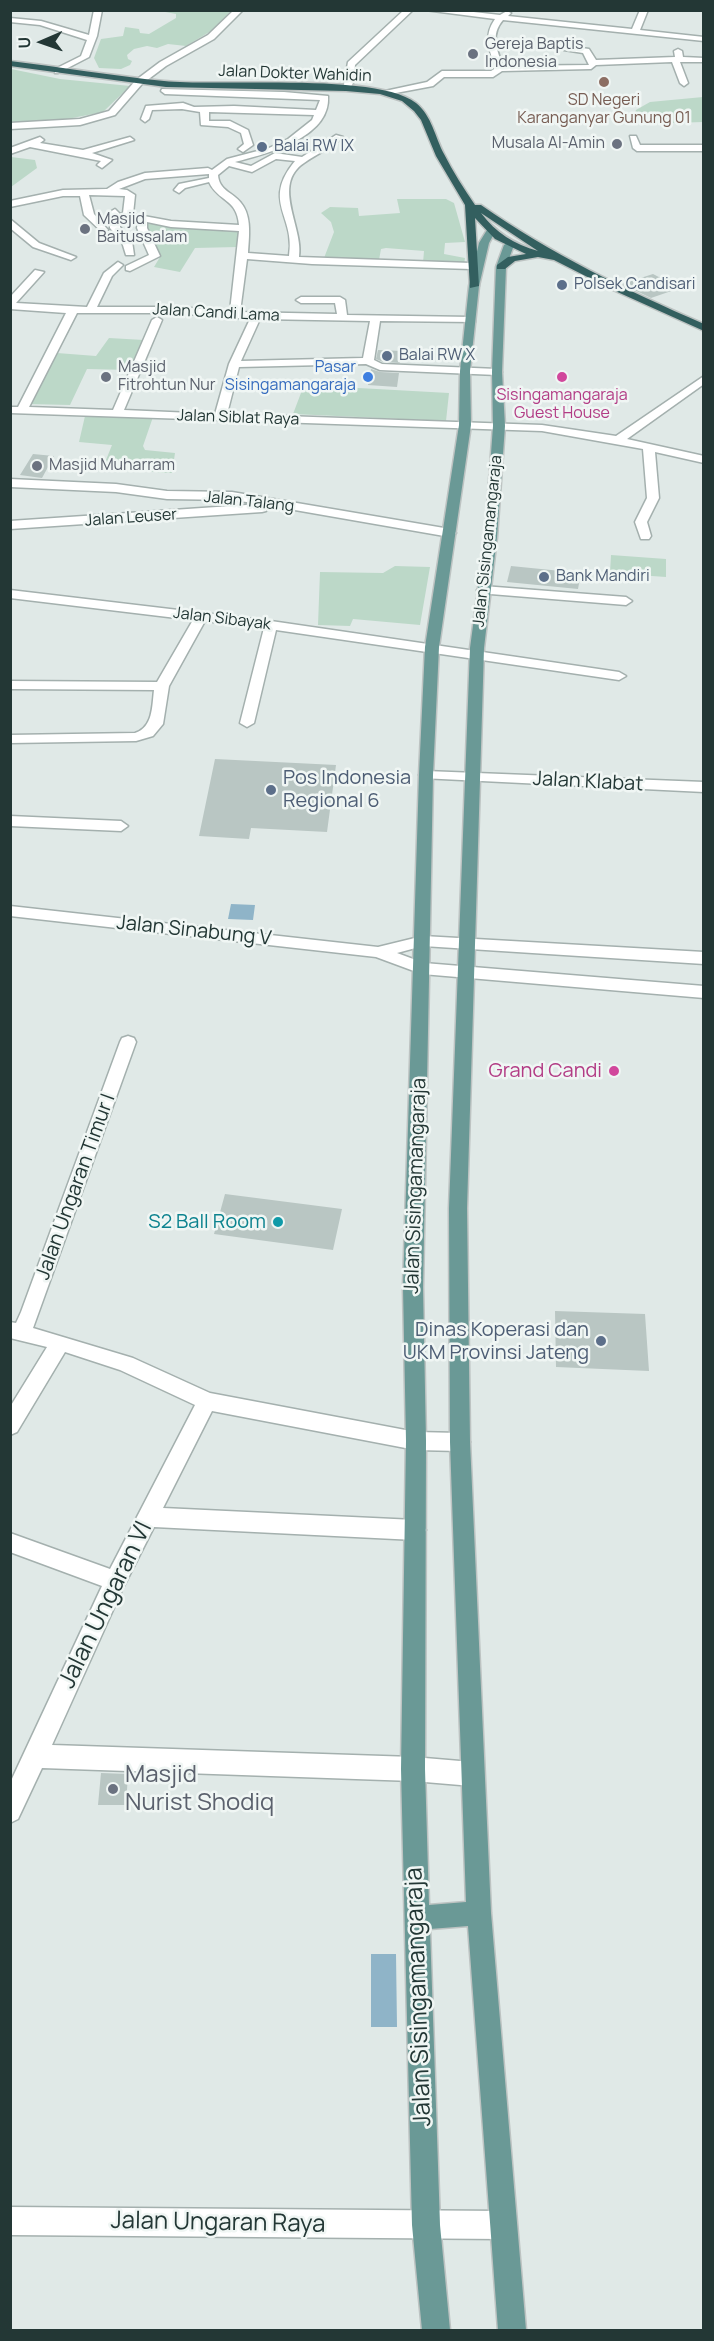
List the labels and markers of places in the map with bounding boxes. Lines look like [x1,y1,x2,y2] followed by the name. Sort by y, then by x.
[485,35,583,73] place label: Gereja Baptis Indonesia
[466,47,480,61] marker: Gereja Baptis Indonesia
[597,75,611,89] marker: SD Negeri Karanganyar Gunung 01
[517,91,691,129] place label: SD Negeri Karanganyar Gunung 01
[492,134,605,154] place label: Musala Al-Amin
[274,137,354,157] place label: Balai RW IX
[610,137,624,151] marker: Musala Al-Amin
[255,140,269,154] marker: Balai RW IX
[97,210,187,248] place label: Masjid Baitussalam
[78,222,92,236] marker: Masjid Baitussalam
[574,275,695,295] place label: Polsek Candisari
[555,278,569,292] marker: Polsek Candisari
[399,346,475,366] place label: Balai RW X
[380,349,394,363] marker: Balai RW X
[118,358,216,396] place label: Masjid Fitrohtun Nur
[225,358,356,396] place label: Pasar Sisingamangaraja
[99,370,113,384] marker: Masjid Fitrohtun Nur
[361,370,375,384] marker: Pasar Sisingamangaraja
[555,370,569,384] marker: Sisingamangaraja Guest House
[496,386,628,424] place label: Sisingamangaraja Guest House
[49,456,175,476] place label: Masjid Muharram
[30,459,44,473] marker: Masjid Muharram
[556,567,650,587] place label: Bank Mandiri
[537,570,551,584] marker: Bank Mandiri
[283,766,411,813] place label: Pos Indonesia Regional 6
[264,783,278,797] marker: Pos Indonesia Regional 6
[489,1059,602,1083] place label: Grand Candi
[607,1064,621,1078] marker: Grand Candi
[148,1210,266,1234] place label: S2 Ball Room
[271,1215,285,1229] marker: S2 Ball Room
[403,1318,589,1365] place label: Dinas Koperasi dan UKM Provinsi Jateng
[594,1334,608,1348] marker: Dinas Koperasi dan UKM Provinsi Jateng
[125,1761,274,1817] place label: Masjid Nurist Shodiq
[106,1782,120,1796] marker: Masjid Nurist Shodiq

